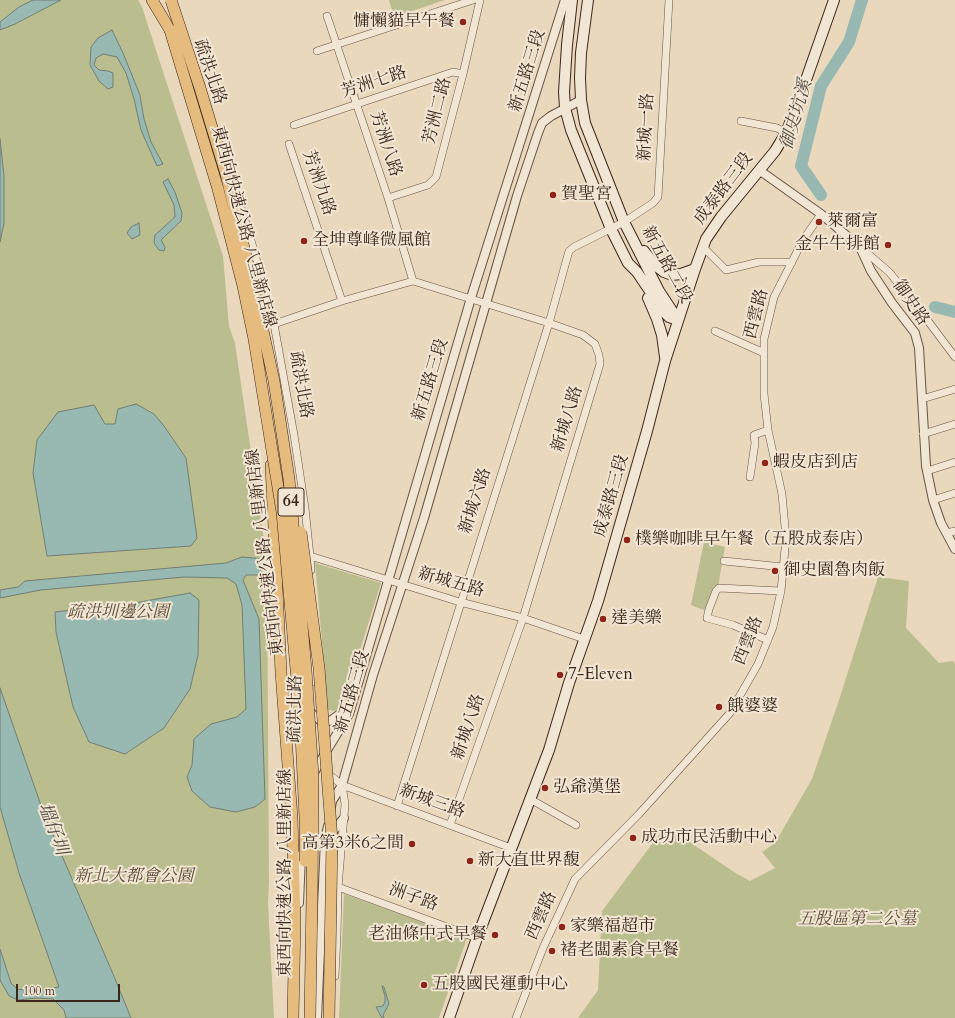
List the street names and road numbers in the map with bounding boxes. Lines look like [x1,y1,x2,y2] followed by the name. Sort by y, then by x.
[506,27,550,115] street label: 新五路三段
[188,37,230,107] street label: 疏洪北路
[339,63,409,103] street label: 芳洲七路
[420,76,456,146] street label: 芳洲二路
[635,93,659,161] street label: 新城一路
[365,109,405,179] street label: 芳洲八路
[206,124,280,330] street label: 東西向快速公路 八里新店線
[297,148,339,218] street label: 芳洲九路
[690,149,758,229] street label: 成泰路三段
[636,223,696,307] street label: 新五路二段
[887,276,933,330] street label: 御史路
[741,287,773,341] street label: 西雲路
[409,336,453,424] street label: 新五路三段
[284,350,316,420] street label: 疏洪北路
[548,384,588,454] street label: 新城八路
[243,447,289,657] street label: 東西向快速公路 八里新店線
[590,452,634,540] street label: 成泰路三段
[456,466,496,536] street label: 新城六路
[278,488,304,516] road number: 64
[416,564,486,602] street label: 新城五路
[730,614,768,668] street label: 西雲路
[331,648,375,736] street label: 新五路三段
[285,675,307,743] street label: 疏洪北路
[448,692,490,762] street label: 新城八路
[276,769,296,977] street label: 東西向快速公路 八里新店線
[397,781,467,823] street label: 新城三路
[386,880,440,916] street label: 洲子路
[522,889,562,943] street label: 西雲路

